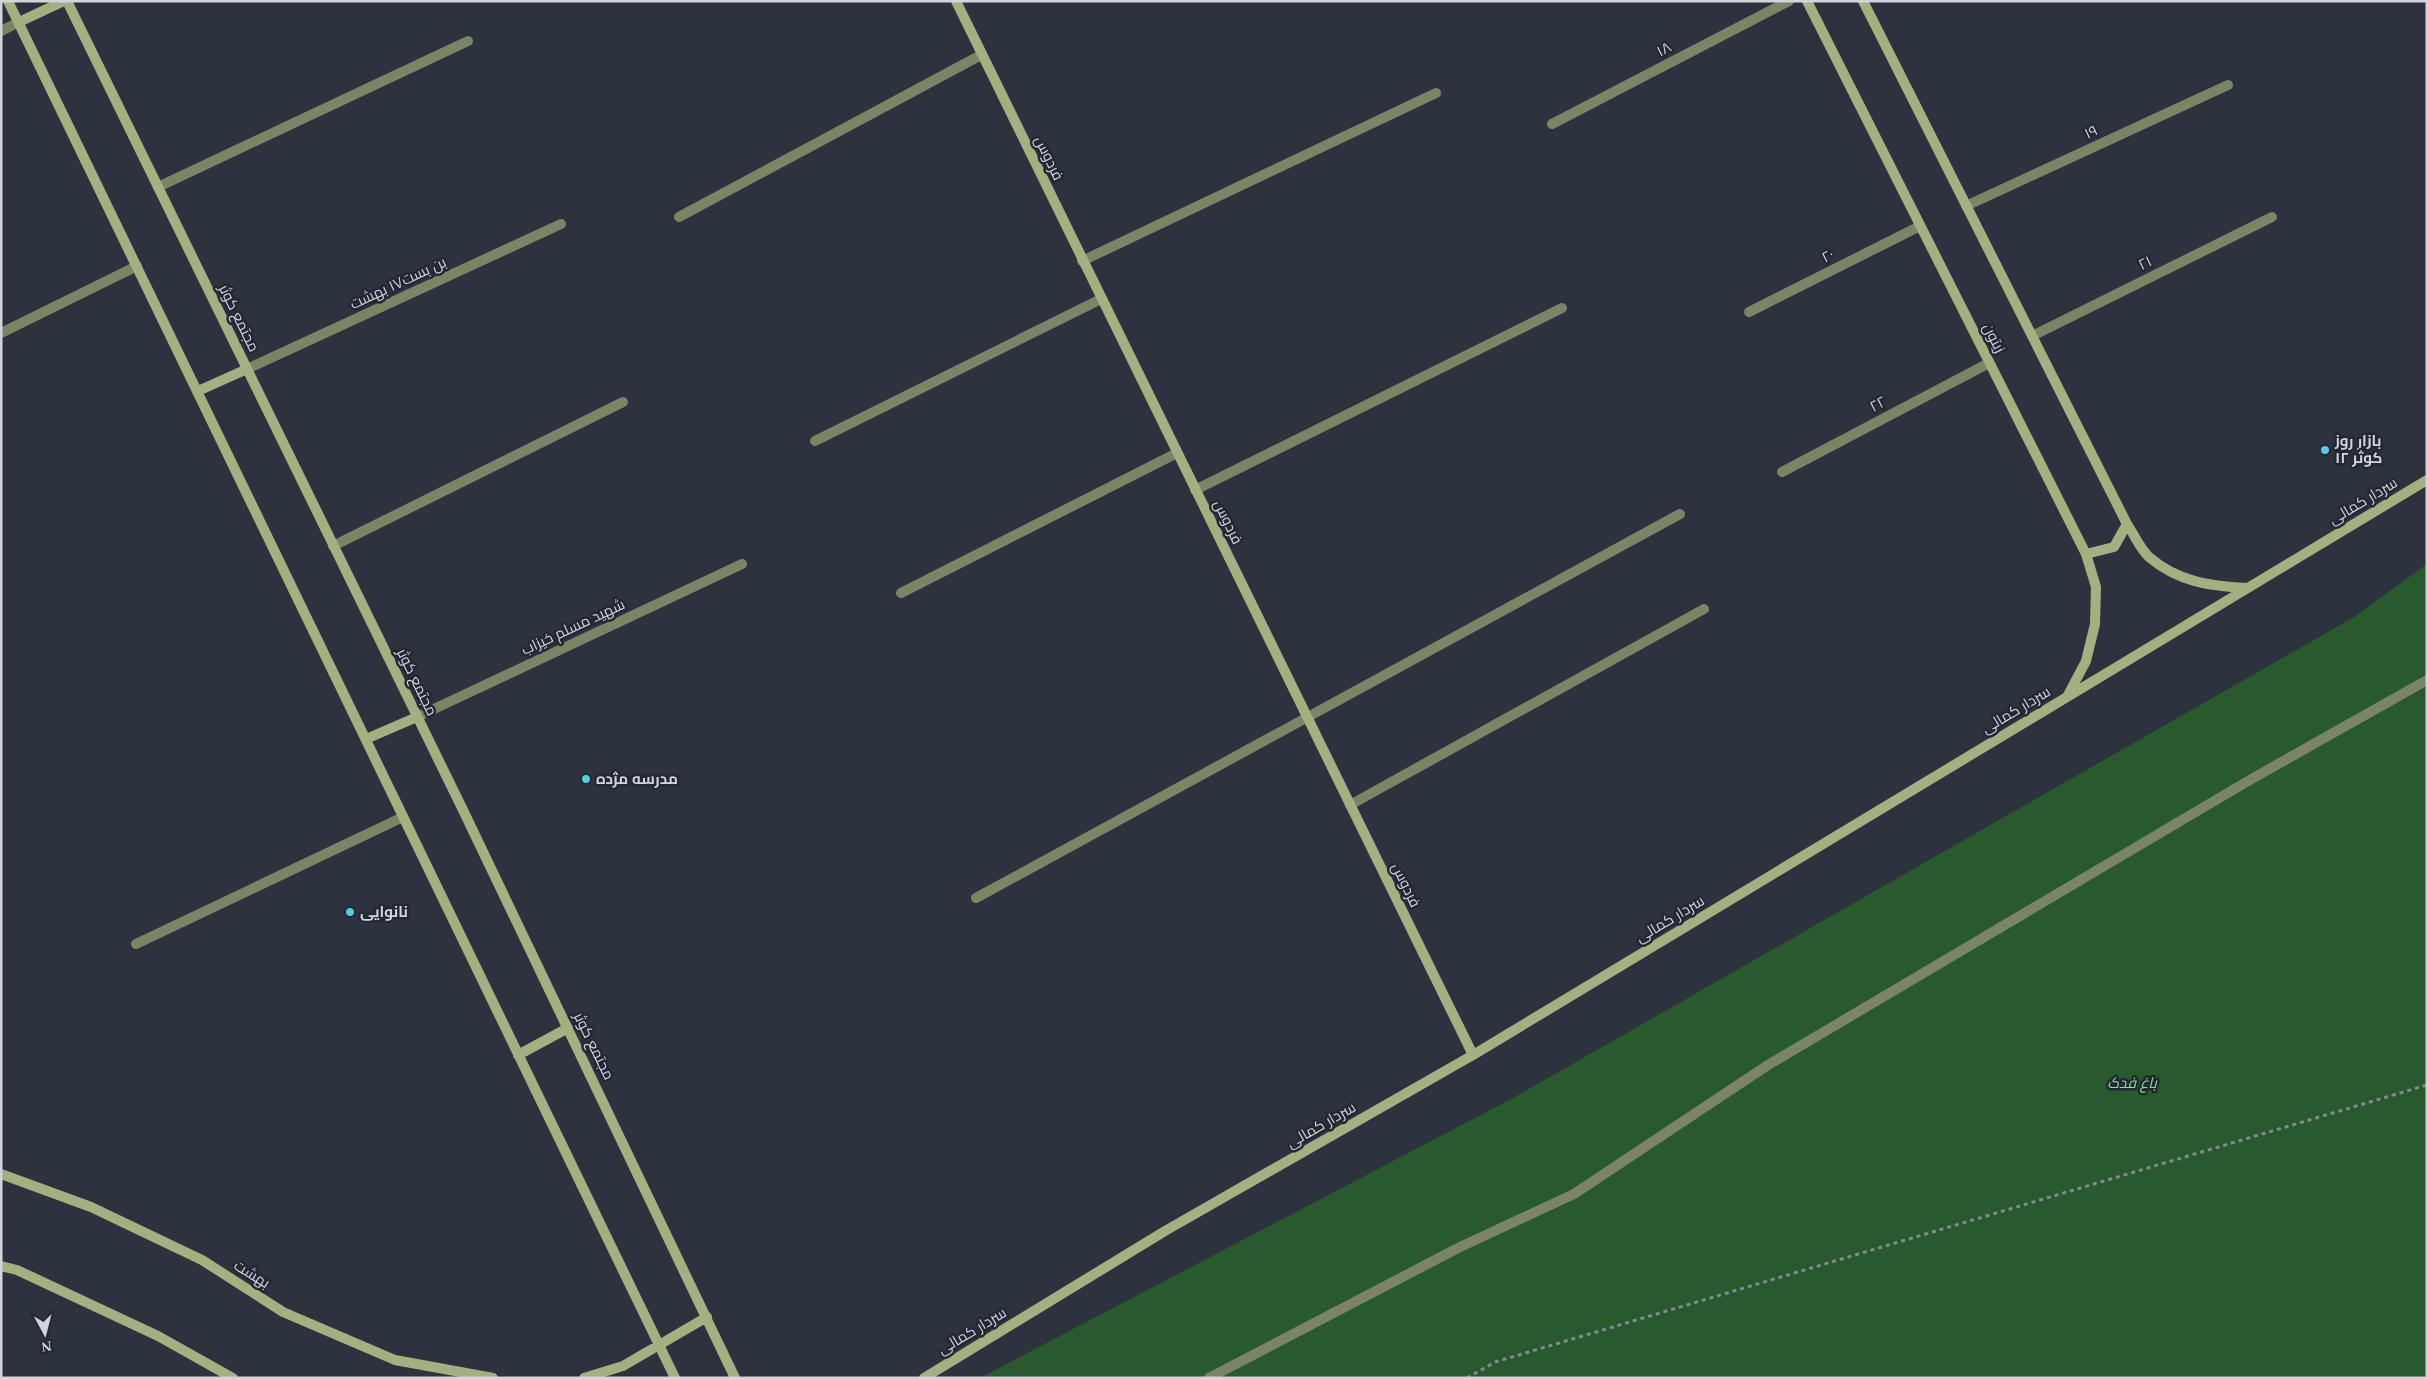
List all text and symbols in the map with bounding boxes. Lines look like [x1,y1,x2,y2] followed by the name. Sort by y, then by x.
[1654,39,1674,59] street label: ۱۸
[2082,122,2100,142] street label: ۱۹
[1030,133,1067,184] street label: فردوس
[1819,246,1837,266] street label: ۲۰
[2136,253,2154,273] street label: ۲۱
[347,254,449,314] street label: بن بست۱۷ بهشت
[213,281,262,356] street label: مجتمع کوثر
[1978,321,2008,356] street label: زیتون
[1867,393,1889,415] street label: ۲۲
[2334,433,2382,467] place label: بازار روز کوثر ١٢
[2319,444,2331,456] marker: بازار روز کوثر ١٢
[2326,474,2401,529] street label: سردار کمالی
[1209,497,1246,548] street label: فردوس
[519,596,628,660] street label: شهید مسلم خیزاب
[391,645,440,720] street label: مجتمع کوثر
[1979,683,2054,738] street label: سردار کمالی
[596,771,678,788] place label: مدرسه مژده
[580,773,592,785] marker: مدرسه مژده
[1387,860,1424,911] street label: فردوس
[1633,892,1708,947] street label: سردار کمالی
[360,904,408,921] place label: نانوایی
[344,906,356,918] marker: نانوایی
[568,1009,617,1084] street label: مجتمع کوثر
[2107,1075,2158,1093] park label: باغ فدک
[1284,1099,1359,1153] street label: سردار کمالی
[230,1257,273,1293] street label: بهشت
[935,1304,1010,1359] street label: سردار کمالی
[20,1309,70,1359] north arrow
[41,1338,52,1354] text: N

